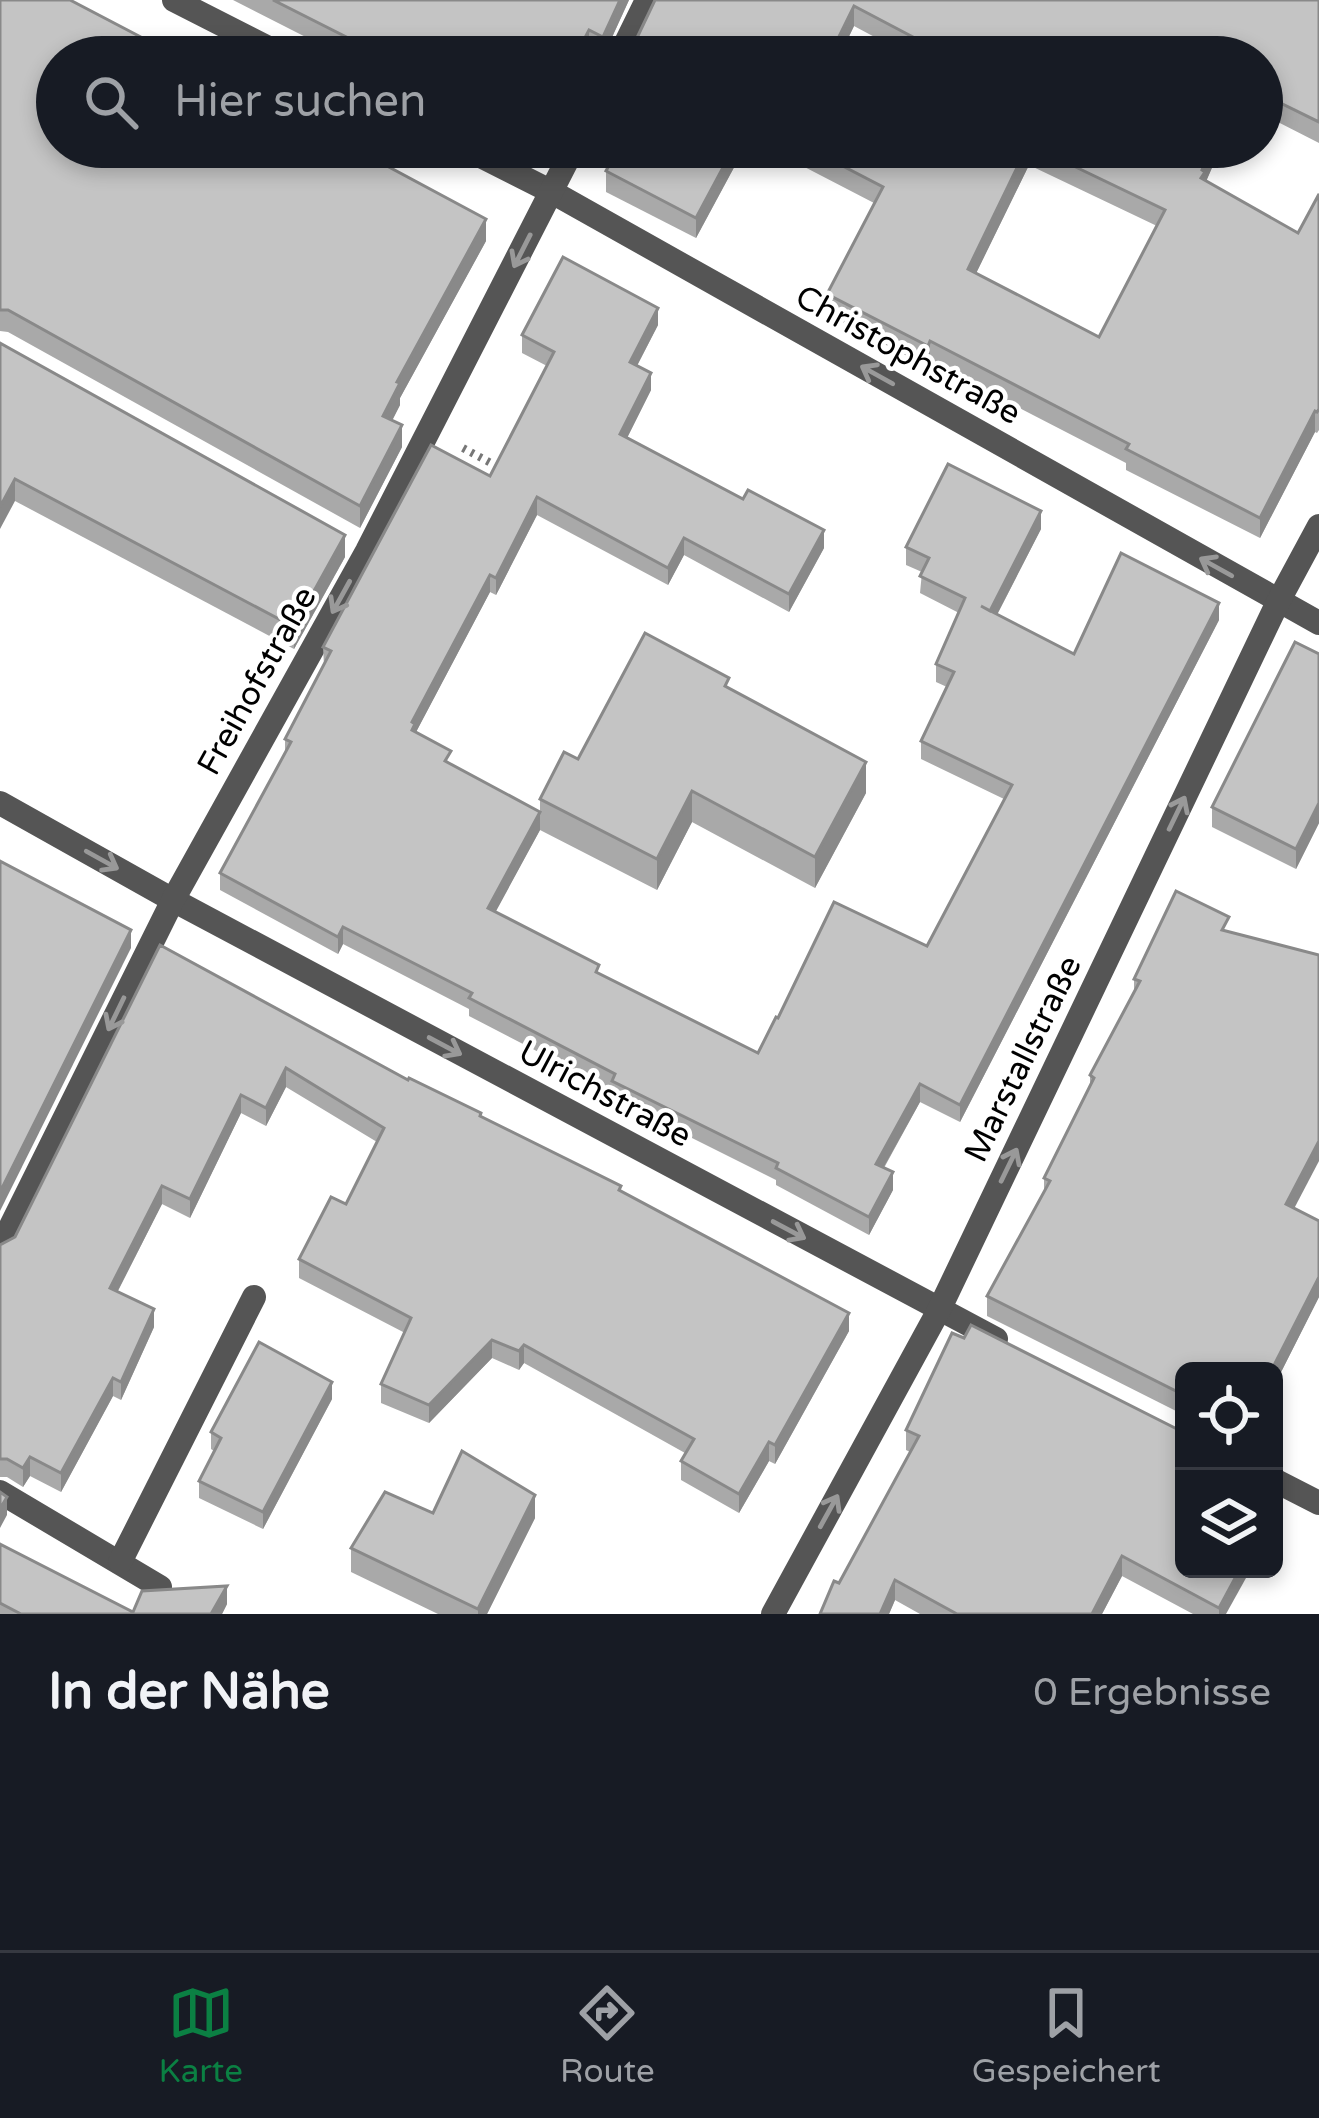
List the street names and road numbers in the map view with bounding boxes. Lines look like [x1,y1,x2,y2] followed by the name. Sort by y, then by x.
[789,277,1027,433] street label: Christophstraße
[189,580,325,782] street label: Freihofstraße
[956,950,1090,1168] street label: Marstallstraße
[512,1032,698,1156] street label: Ulrichstraße

